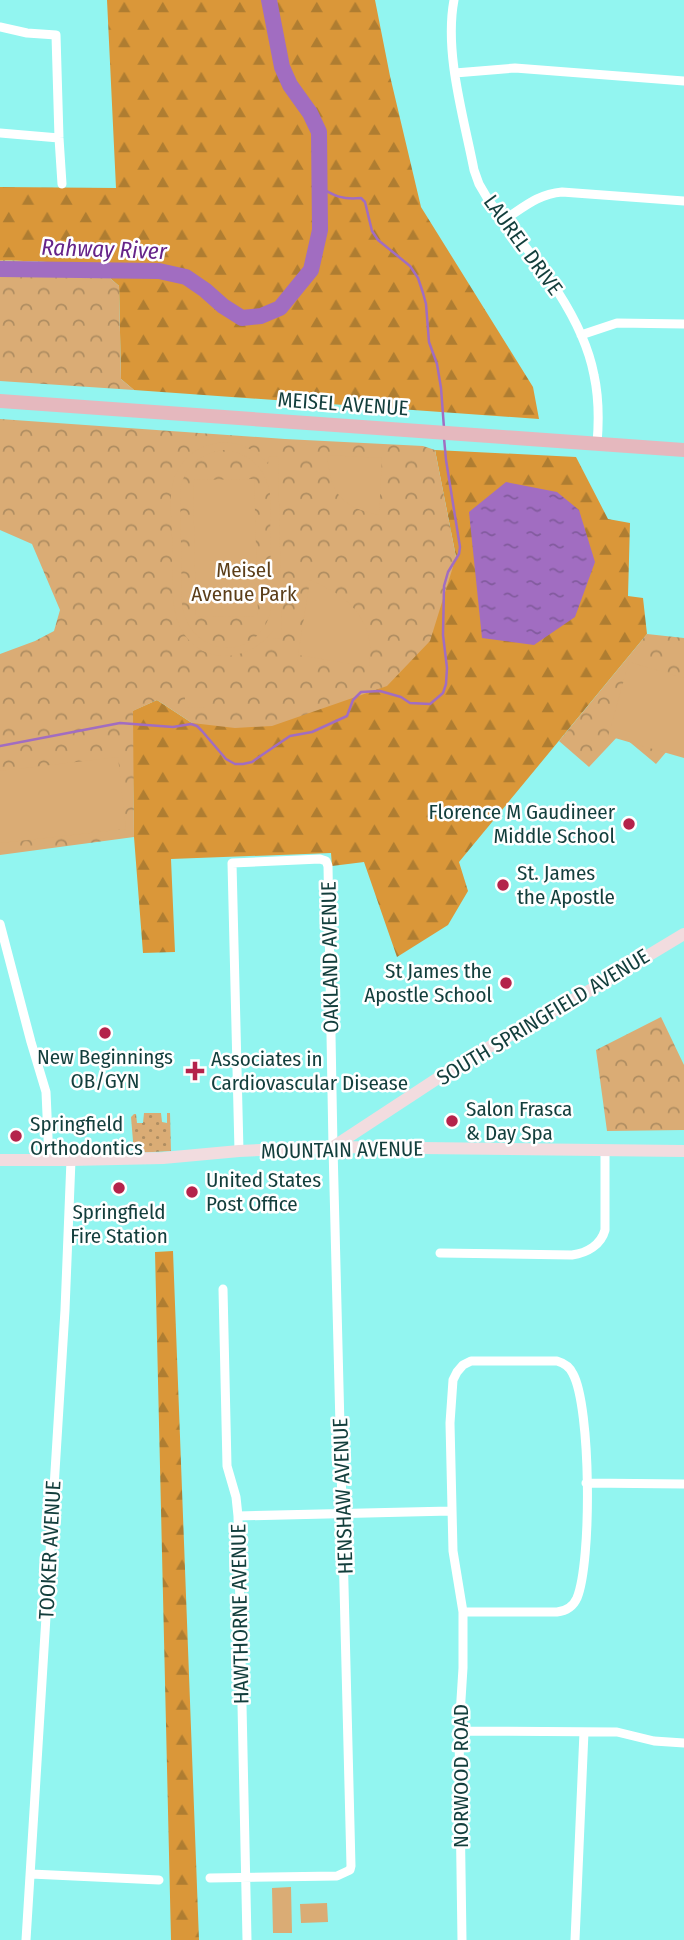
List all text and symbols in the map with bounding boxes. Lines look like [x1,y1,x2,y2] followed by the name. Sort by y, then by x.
[478,190,568,300] street label: LAUREL DRIVE
[41,233,168,265] water label: Rahway River
[277,386,409,422] street label: MEISEL AVENUE
[191,557,297,607] park label: Meisel Avenue Park
[429,799,616,849] place label: Florence M Gaudineer Middle School
[621,816,637,832] marker: Florence M Gaudineer Middle School
[517,860,615,910] place label: St. James the Apostle
[495,877,511,893] marker: St. James the Apostle
[316,881,344,1033] street label: OAKLAND AVENUE
[432,943,654,1091] street label: SOUTH SPRINGFIELD AVENUE
[364,958,492,1008] place label: St James the Apostle School
[498,975,514,991] marker: St James the Apostle School
[97,1025,113,1041] marker: New Beginnings OB/GYN
[37,1044,173,1094] place label: New Beginnings OB/GYN
[211,1046,408,1096] place label: Associates in Cardiovascular Disease
[185,1061,205,1081] marker: Associates in Cardiovascular Disease
[466,1096,572,1146] place label: Salon Frasca & Day Spa
[30,1111,143,1161] place label: Springfield Orthodontics
[444,1113,460,1129] marker: Salon Frasca & Day Spa
[8,1128,24,1144] marker: Springfield Orthodontics
[261,1136,423,1164] street label: MOUNTAIN AVENUE
[206,1167,321,1217] place label: United States Post Office
[111,1180,127,1196] marker: Springfield Fire Station
[184,1184,200,1200] marker: United States Post Office
[70,1199,168,1249] place label: Springfield Fire Station
[327,1417,359,1575] street label: HENSHAW AVENUE
[33,1480,67,1620] street label: TOOKER AVENUE
[225,1523,255,1704] street label: HAWTHORNE AVENUE
[448,1704,474,1848] street label: NORWOOD ROAD

